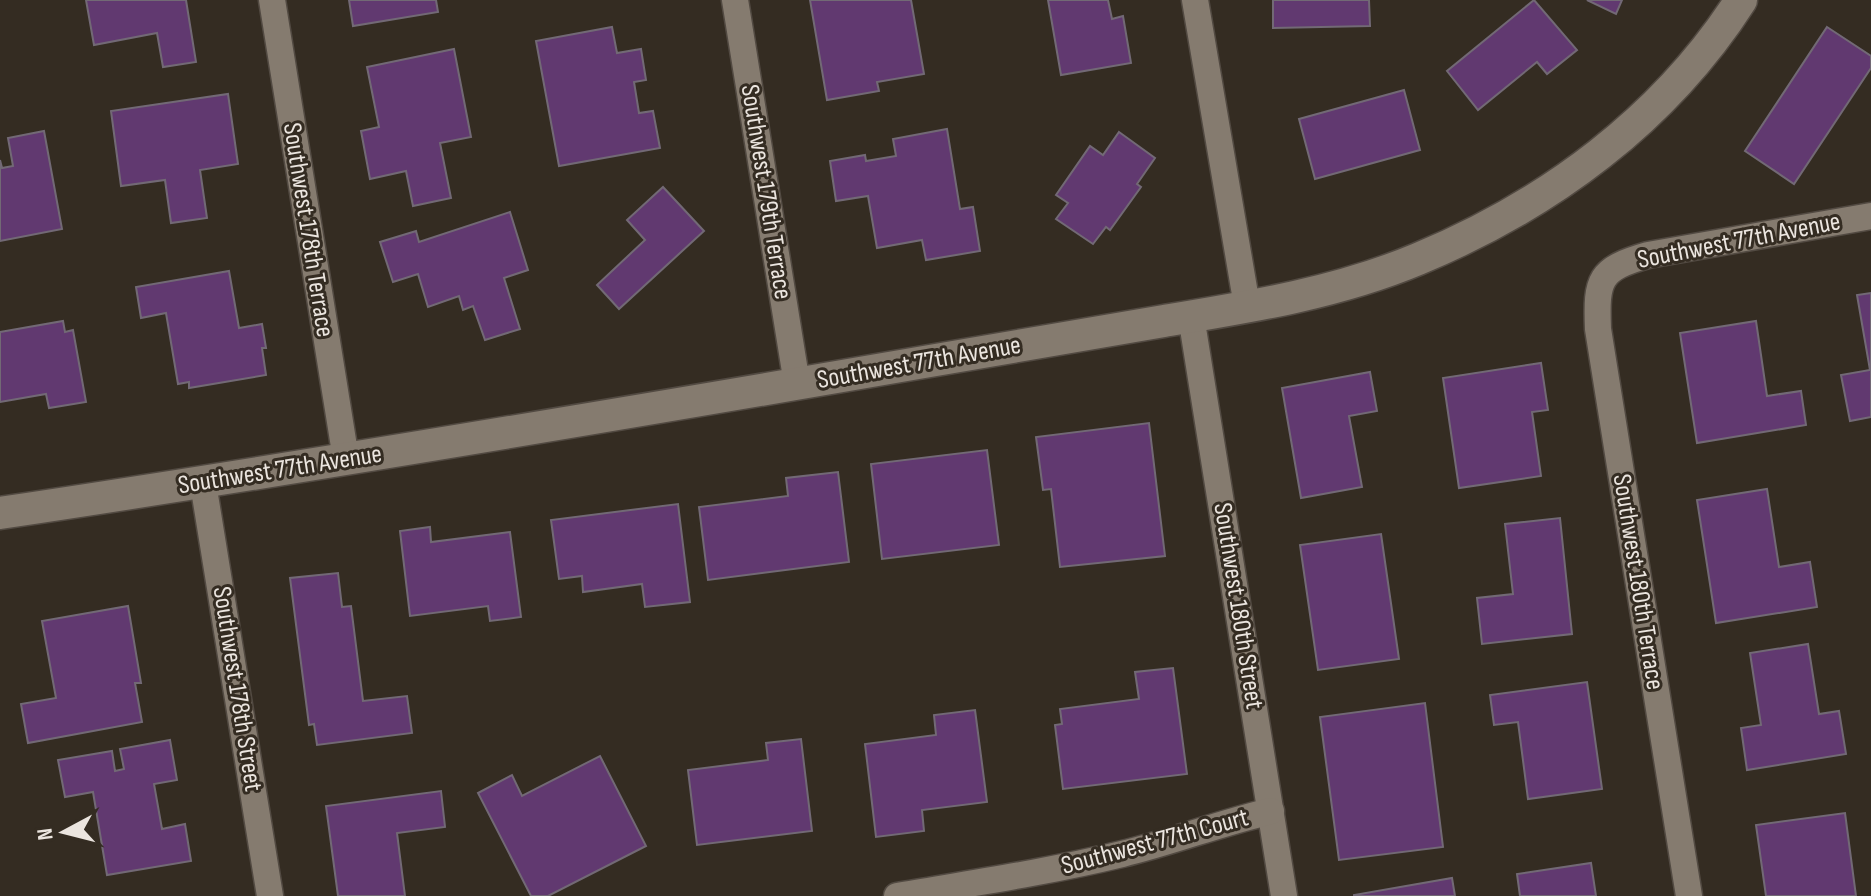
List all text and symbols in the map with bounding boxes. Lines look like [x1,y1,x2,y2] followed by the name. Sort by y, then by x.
[734,82,798,302] street label: Southwest 179th Terrace
[276,121,340,339] street label: Southwest 178th Terrace
[1635,206,1843,276] street label: Southwest 77th Avenue
[815,330,1023,396] street label: Southwest 77th Avenue
[176,439,384,501] street label: Southwest 77th Avenue
[1606,472,1670,692] street label: Southwest 180th Terrace
[1206,501,1270,711] street label: Southwest 180th Street
[206,584,269,794] street label: Southwest 178th Street
[24,792,104,872] north arrow
[1058,802,1252,882] street label: Southwest 77th Court
[32,827,60,842] text: N

